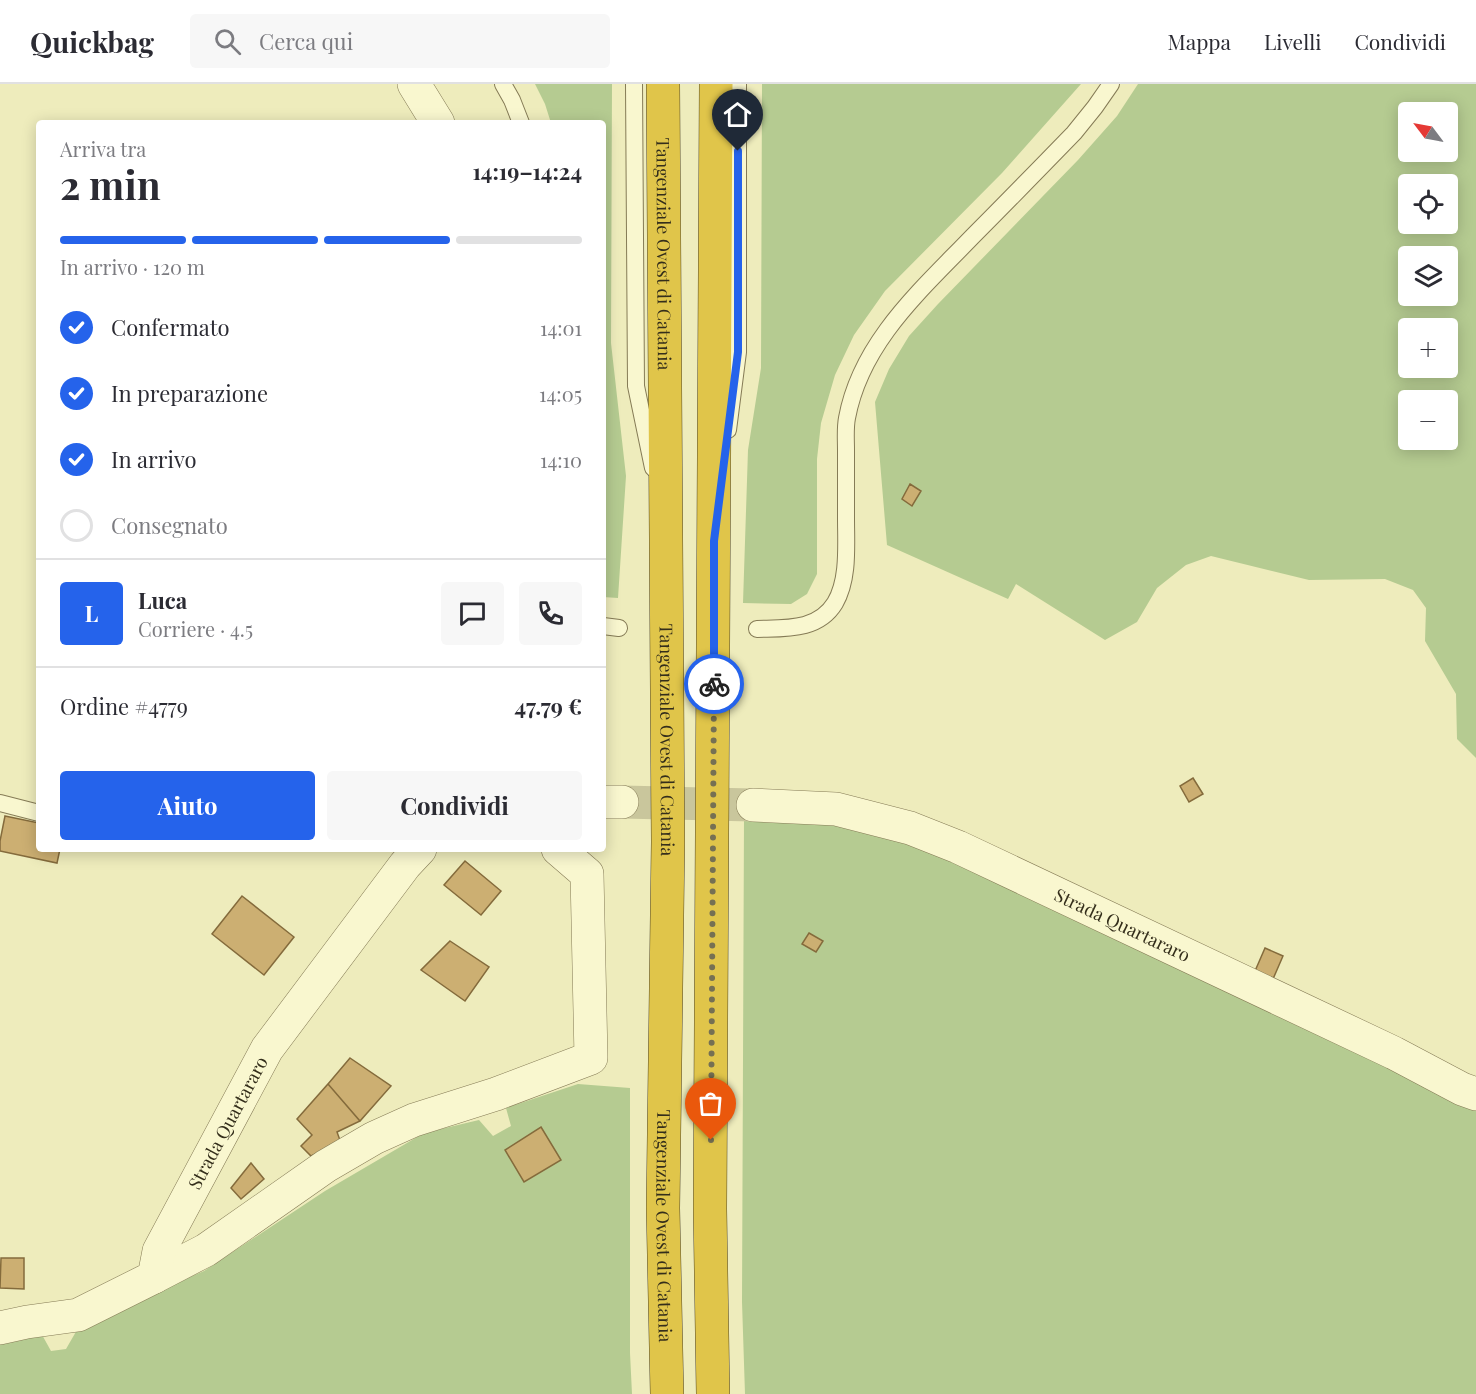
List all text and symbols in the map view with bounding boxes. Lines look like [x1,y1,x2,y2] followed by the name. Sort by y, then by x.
[190,14,610,68] search box
[30,23,154,60] text: Quickbag
[211,25,244,58] icon: search
[259,26,353,56] text: Cerca qui
[1167,27,1231,55] text: Mappa
[1264,27,1321,55] text: Livelli
[1354,27,1446,55] text: Condividi
[712,89,763,151] pin
[721,98,754,131] icon: home
[1398,102,1458,162] north arrow
[1398,102,1458,450] map controls
[60,135,146,162] text: Arriva tra
[651,138,677,370] street label: Tangenziale Ovest di Catania
[472,156,582,186] text: 14:19–14:24
[60,158,161,210] text: 2 min
[1398,174,1458,234] button: locate
[1398,246,1458,306] button: layers
[60,253,205,280] text: In arrivo · 120 m
[60,311,93,344] icon: check
[111,312,230,342] text: Confermato
[540,314,582,341] text: 14:01
[1398,318,1458,378] button: +
[60,377,93,410] icon: check
[111,378,268,408] text: In preparazione
[539,380,582,407] text: 14:05
[1398,390,1458,450] button: −
[60,443,93,476] icon: check
[111,444,197,474] text: In arrivo
[540,446,582,473] text: 14:10
[111,510,228,540] text: Consegnato
[441,582,504,645] button: chat
[519,582,582,645] button: phone
[138,585,187,615] text: Luca
[85,598,98,628] text: L
[138,615,253,642] text: Corriere · 4.5
[655,624,680,857] street label: Tangenziale Ovest di Catania
[684,654,744,714] courier
[698,668,731,701] icon: bike
[60,691,188,721] text: Ordine #4779
[515,691,582,721] text: 47.79 €
[60,771,315,840] button: Aiuto
[327,771,582,840] button: Condividi
[1051,882,1194,967] street label: Strada Quartararo
[182,1052,273,1193] street label: Strada Quartararo
[685,1078,736,1140] pin
[694,1087,727,1120] icon: bag
[651,1109,678,1343] street label: Tangenziale Ovest di Catania

